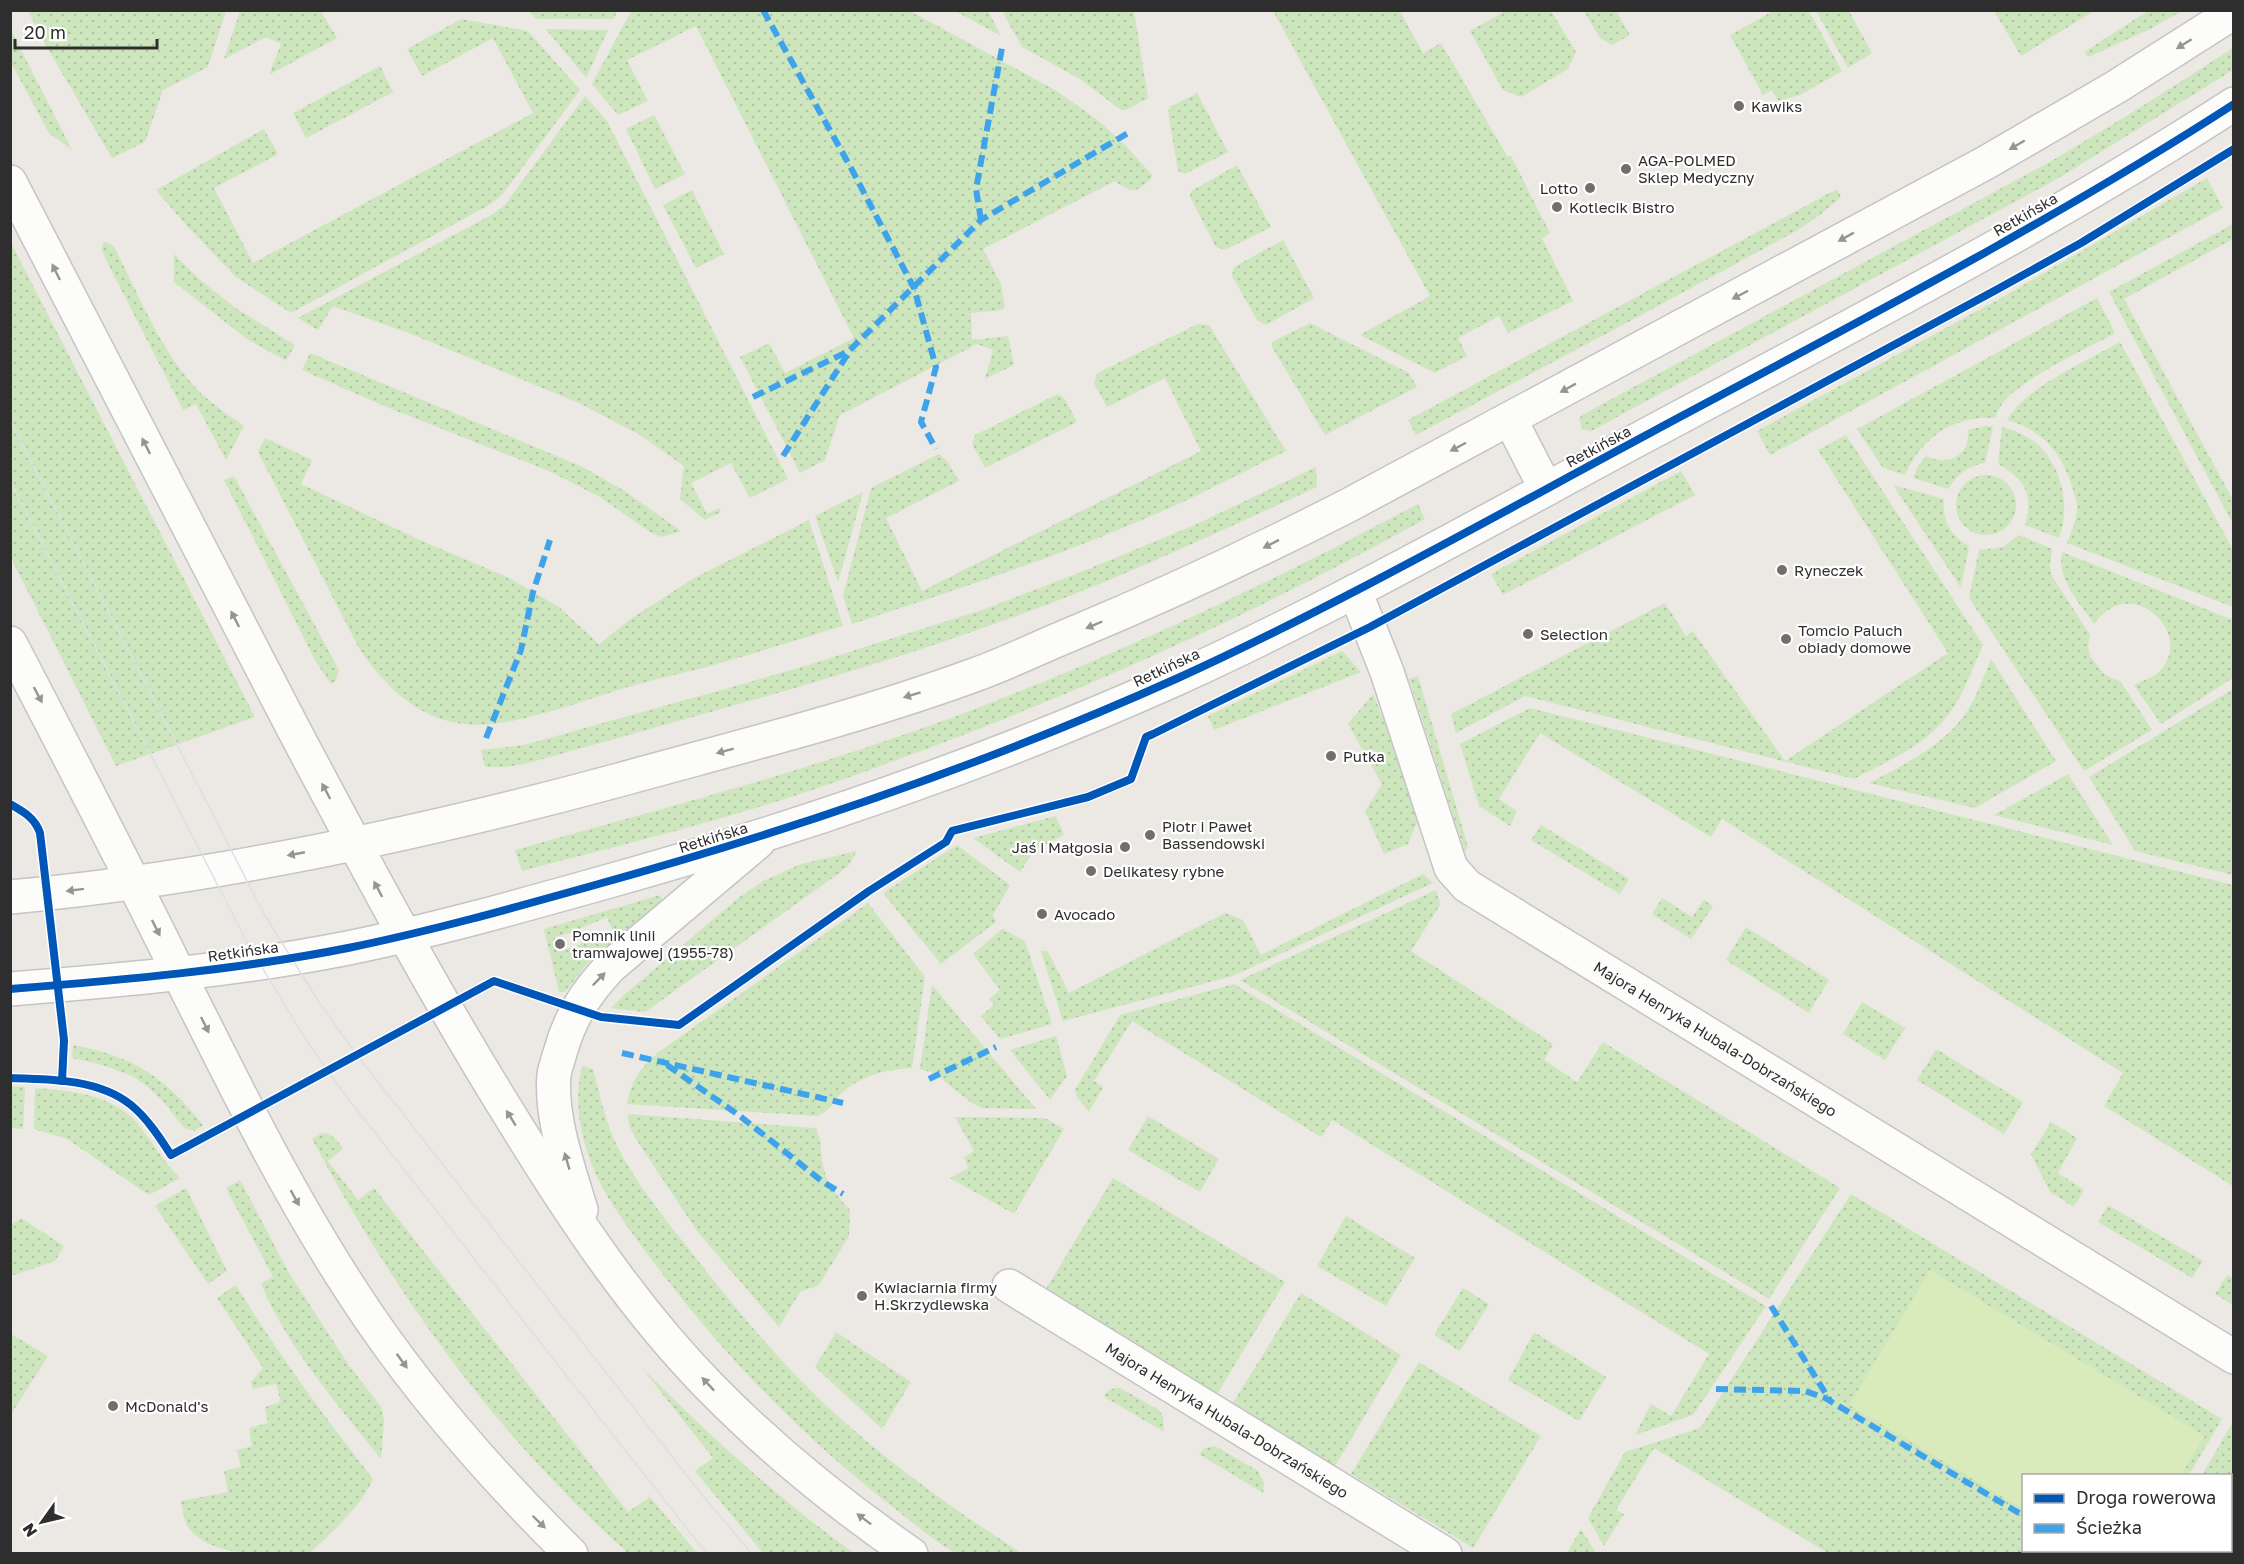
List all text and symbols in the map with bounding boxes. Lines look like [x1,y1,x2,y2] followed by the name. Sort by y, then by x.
[15,12,158,50] scale bar
[24,21,66,43] text: 20 m
[2176,39,2193,50] one-way arrow
[1751,97,1802,115] place label: Kawiks
[1732,99,1746,113] marker: Kawiks
[2008,140,2025,150] one-way arrow
[1638,151,1755,186] place label: AGA-POLMED Sklep Medyczny
[1619,162,1633,176] marker: AGA-POLMED Sklep Medyczny
[1540,179,1578,197] place label: Lotto
[1583,181,1597,195] marker: Lotto
[1990,188,2060,240] street label: Retkińska
[1569,198,1675,216] place label: Kotlecik Bistro
[1550,200,1564,214] marker: Kotlecik Bistro
[1837,232,1854,242] one-way arrow
[51,264,61,281] one-way arrow
[1731,290,1748,300] one-way arrow
[1560,382,1576,393] one-way arrow
[1562,421,1634,471] street label: Retkińska
[141,437,150,454] one-way arrow
[1450,442,1467,451] one-way arrow
[1263,540,1280,549] one-way arrow
[1794,561,1864,579] place label: Ryneczek
[1775,563,1789,577] marker: Ryneczek
[230,610,240,627] one-way arrow
[1084,620,1102,630] one-way arrow
[1798,621,1911,656] place label: Tomcio Paluch obiady domowe
[1540,625,1608,643] place label: Selection
[1521,627,1535,641] marker: Selection
[1779,632,1793,646] marker: Tomcio Paluch obiady domowe
[1130,644,1202,690] street label: Retkińska
[33,687,43,704] one-way arrow
[903,691,921,701] one-way arrow
[716,746,734,756] one-way arrow
[1343,747,1385,765] place label: Putka
[1324,749,1338,763] marker: Putka
[321,783,331,800] one-way arrow
[1162,817,1265,852] place label: Piotr i Paweł Bassendowski
[676,818,750,856] street label: Retkińska
[1143,828,1157,842] marker: Piotr i Paweł Bassendowski
[1012,838,1113,856] place label: Jaś i Małgosia
[1118,840,1132,854] marker: Jaś i Małgosia
[286,850,305,859] one-way arrow
[1103,862,1225,880] place label: Delikatesy rybne
[1084,864,1098,878] marker: Delikatesy rybne
[373,880,383,897] one-way arrow
[66,886,85,895] one-way arrow
[1054,905,1115,923] place label: Avocado
[1035,907,1049,921] marker: Avocado
[151,920,161,937] one-way arrow
[572,926,734,961] place label: Pomnik linii tramwajowej (1955-78)
[206,937,280,965] street label: Retkińska
[553,937,567,951] marker: Pomnik linii tramwajowej (1955-78)
[1591,957,1840,1120] street label: Majora Henryka Hubala-Dobrzańskiego
[592,971,606,986] one-way arrow
[200,1017,210,1034] one-way arrow
[506,1110,517,1126] one-way arrow
[562,1152,571,1170] one-way arrow
[290,1190,300,1207] one-way arrow
[874,1278,998,1313] place label: Kwiaciarnia firmy H.Skrzydlewska
[855,1289,869,1303] marker: Kwiaciarnia firmy H.Skrzydlewska
[1102,1339,1352,1502] street label: Majora Henryka Hubala-Dobrzańskiego
[395,1354,407,1369] one-way arrow
[702,1377,715,1392] one-way arrow
[125,1397,208,1415] place label: McDonald's
[106,1399,120,1413] marker: McDonald's
[2022,1474,2232,1552] legend
[2076,1486,2216,1508] text: Droga rowerowa
[12,1492,72,1552] north arrow
[856,1513,872,1525] one-way arrow
[532,1514,546,1528] one-way arrow
[2076,1516,2142,1538] text: Ścieżka
[18,1520,41,1541] text: N

